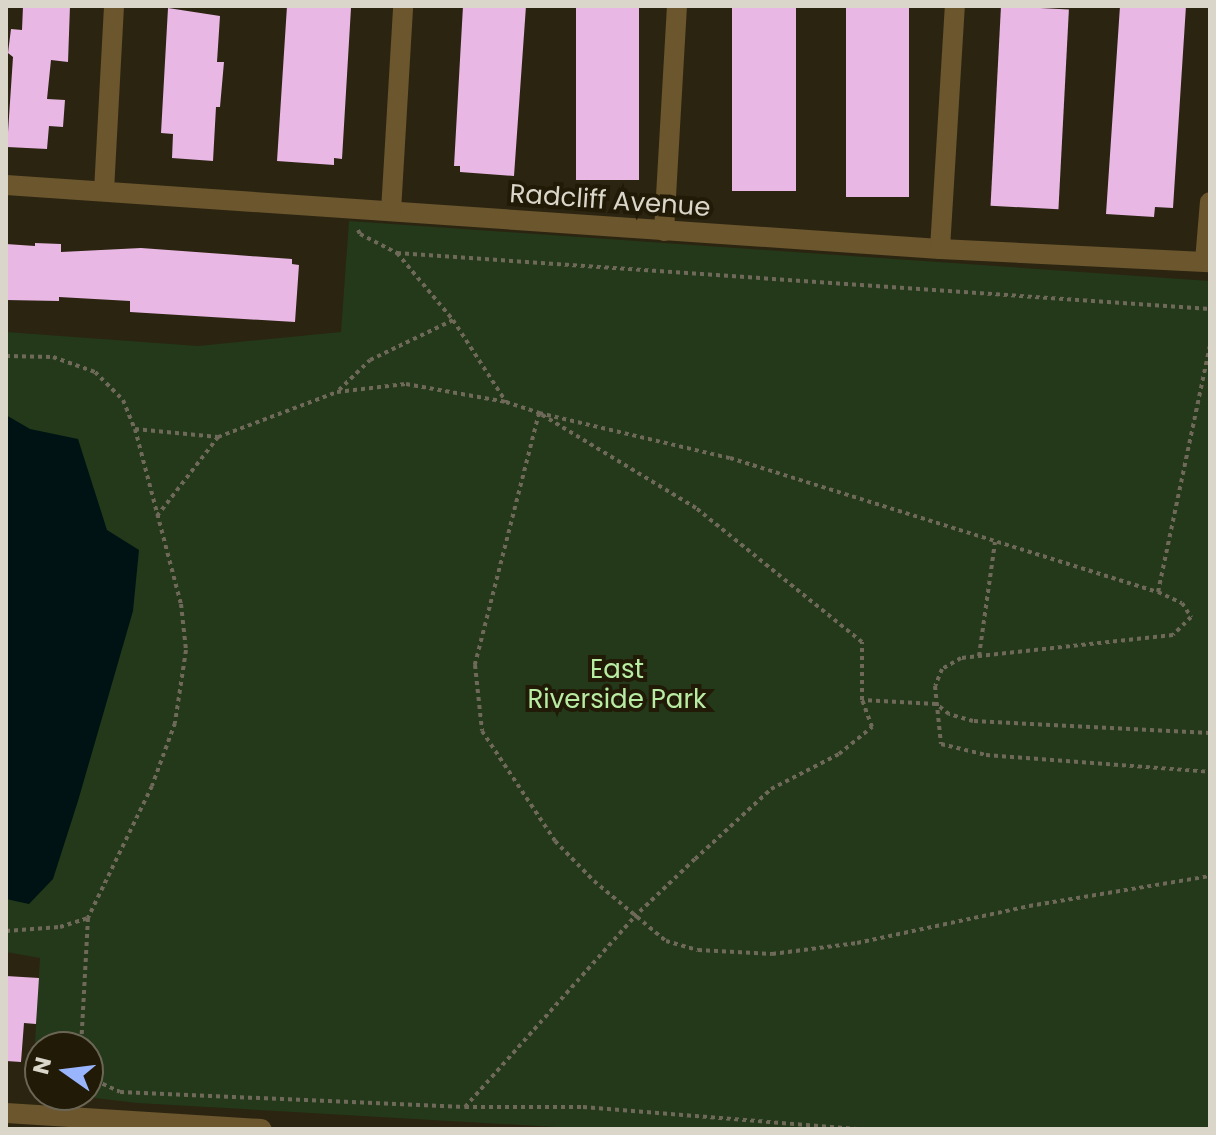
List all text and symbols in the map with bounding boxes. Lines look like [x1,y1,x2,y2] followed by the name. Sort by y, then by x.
[509,178,711,224] street label: Radcliff Avenue
[528,654,706,716] park label: East Riverside Park
[24,1031,104,1111] north arrow
[25,1054,59,1077] text: N

